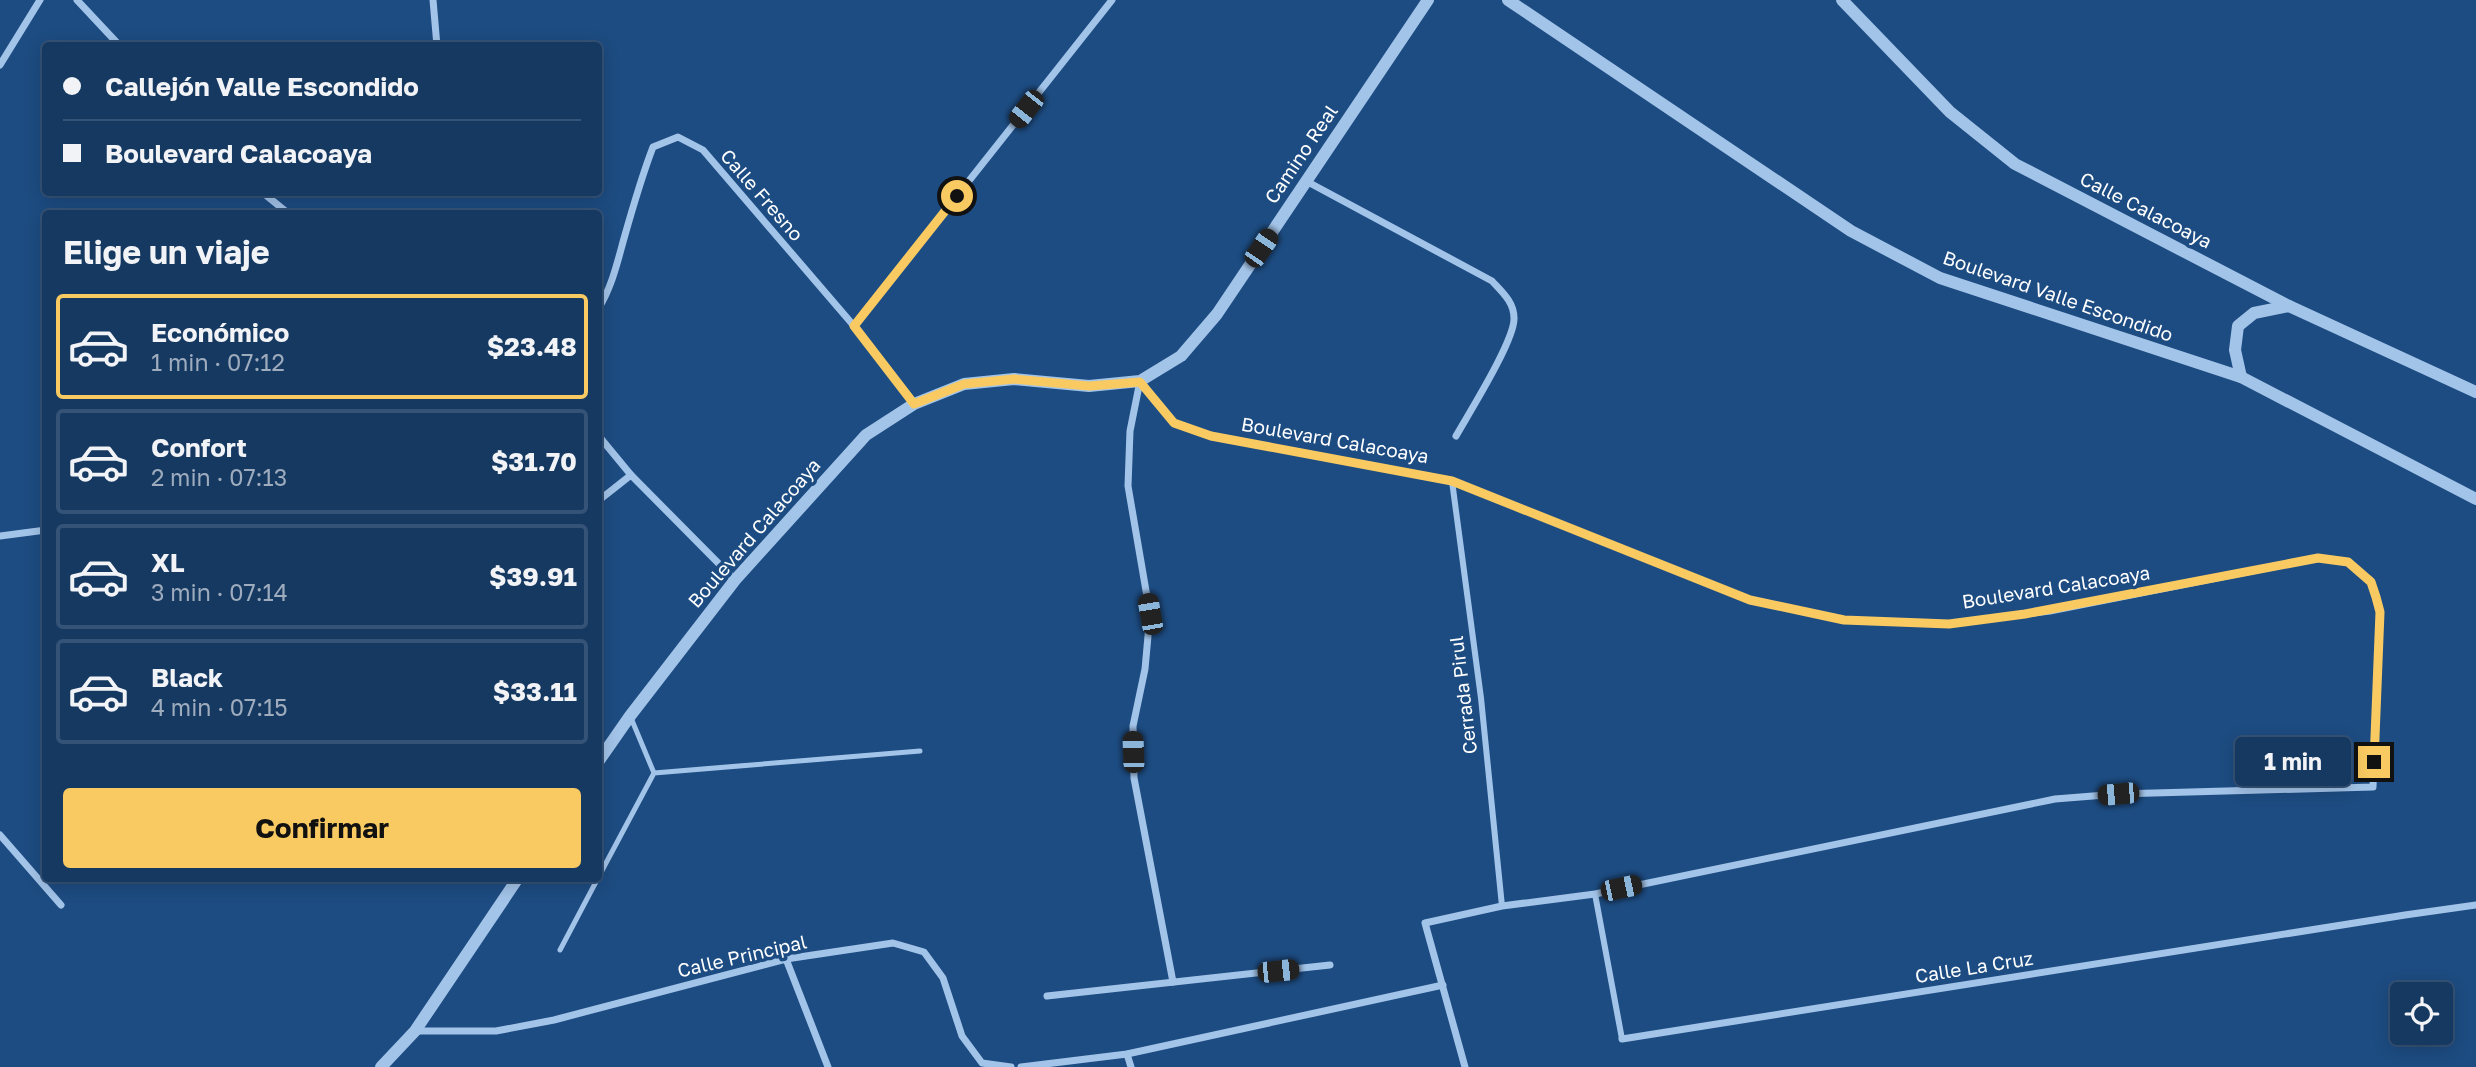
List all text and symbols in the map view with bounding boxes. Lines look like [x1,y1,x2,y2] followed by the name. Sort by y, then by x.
[105,71,419,102] text: Callejón Valle Escondido
[1005,86,1048,132] car
[1259,100,1342,207] street label: Camino Real
[105,138,372,169] text: Boulevard Calacoaya
[716,144,808,245] street label: Calle Fresno
[2077,166,2216,253] street label: Calle Calacoaya
[941,180,973,212] route start
[1241,225,1282,271] car
[63,233,270,271] text: Elige un viaje
[1940,245,2176,346] street label: Boulevard Valle Escondido
[67,315,130,378] icon: car
[151,317,289,348] text: Económico
[487,331,577,362] text: $23.48
[151,348,285,376] text: 1 min · 07:12
[1240,412,1431,467] street label: Boulevard Calacoaya
[67,430,130,493] icon: car
[151,432,247,463] text: Confort
[491,446,577,477] text: $31.70
[683,453,825,612] street label: Boulevard Calacoaya
[151,463,287,491] text: 2 min · 07:13
[67,545,130,608] icon: car
[151,547,185,578] text: XL
[1960,560,2152,613] street label: Boulevard Calacoaya
[489,561,577,592] text: $39.91
[151,578,288,606] text: 3 min · 07:14
[1137,591,1164,637] car
[1444,635,1481,756] street label: Cerrada Pirul
[67,660,130,723] icon: car
[151,662,223,693] text: Black
[493,676,577,707] text: $33.11
[151,693,288,721] text: 4 min · 07:15
[1122,731,1145,773] car
[2234,738,2350,786] callout: 1 min
[2358,746,2390,778] route end
[2264,747,2322,775] text: 1 min
[2097,782,2140,806] car
[63,788,581,868] button: Confirmar
[1599,873,1644,903] car
[675,929,809,982] street label: Calle Principal
[1913,946,2035,987] street label: Calle La Cruz
[1257,958,1300,984] car
[2390,982,2453,1045] map controls
[2390,982,2453,1045] button: locate

